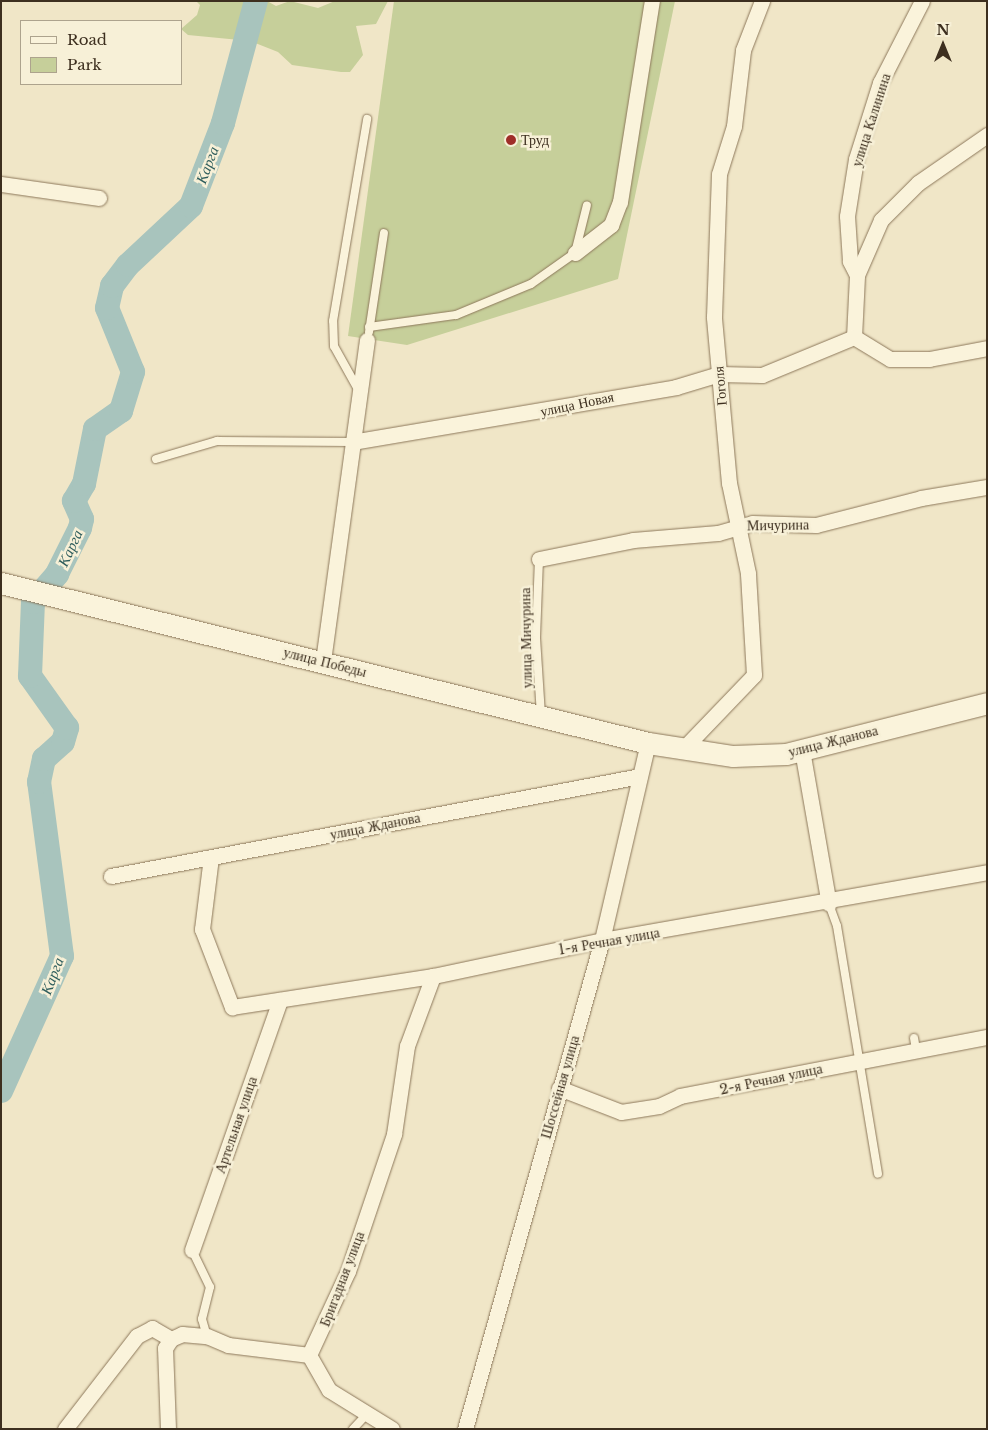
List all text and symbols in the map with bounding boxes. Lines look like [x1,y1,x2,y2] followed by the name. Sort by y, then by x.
[20,20,182,85] legend
[918,20,968,70] north arrow
[936,21,950,39] text: N
[67,30,107,49] text: Road
[67,55,102,74] text: Park
[848,71,894,169] street label: улица Калинина
[521,132,549,148] place label: Труд
[505,134,517,146] marker: Труд
[192,144,222,186] water label: Карга
[710,366,730,406] street label: Гоголя
[539,388,615,420] street label: улица Новая
[747,516,809,534] street label: Мичурина
[54,527,86,569] water label: Карга
[517,587,535,689] street label: улица Мичурина
[282,644,368,680] street label: улица Победы
[787,722,879,760] street label: улица Жданова
[328,809,422,843] street label: улица Жданова
[557,924,661,958] street label: 1-я Речная улица
[37,955,67,997] water label: Карга
[537,1033,583,1141] street label: Шоссейная улица
[718,1060,824,1098] street label: 2-я Речная улица
[212,1074,260,1176] street label: Артельная улица
[316,1229,368,1329] street label: Бригадная улица

